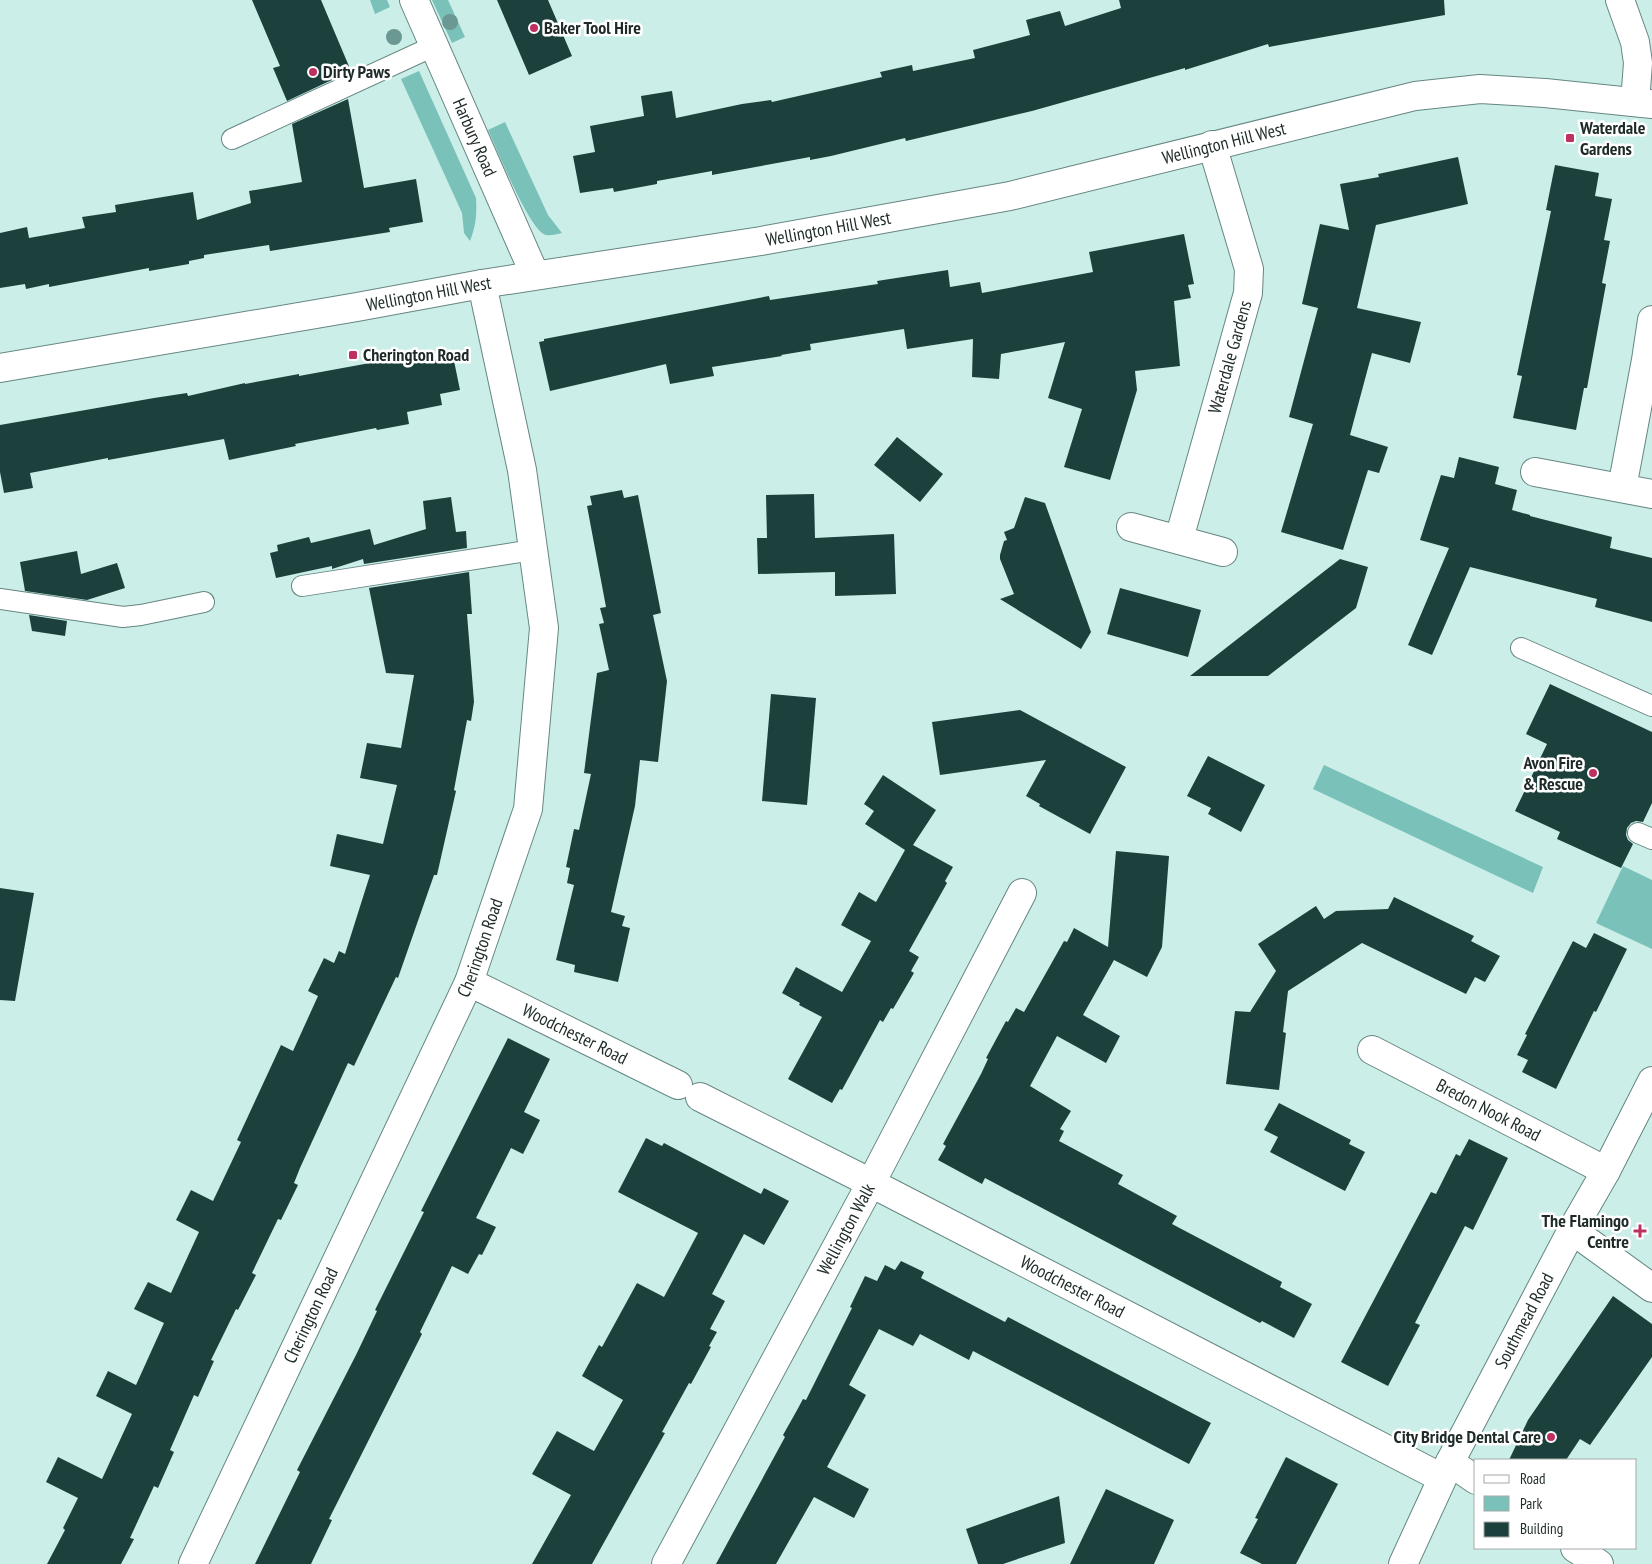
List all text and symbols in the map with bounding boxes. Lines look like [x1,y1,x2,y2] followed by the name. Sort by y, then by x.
[544,16,641,39] place label: Baker Tool Hire
[528,22,540,34] marker: Baker Tool Hire
[323,60,390,83] place label: Dirty Paws
[307,66,319,78] marker: Dirty Paws
[448,94,502,180] street label: Harbury Road
[1160,116,1288,169] street label: Wellington Hill West
[1579,116,1646,160] place label: Waterdale Gardens
[1564,132,1576,144] marker: Waterdale Gardens
[764,206,893,251] street label: Wellington Hill West
[364,271,493,316] street label: Wellington Hill West
[1203,298,1256,416] street label: Waterdale Gardens
[363,343,469,366] place label: Cherington Road
[347,349,359,361] marker: Cherington Road
[1522,751,1583,795] place label: Avon Fire & Rescue
[1587,767,1599,779] marker: Avon Fire & Rescue
[451,895,508,1001] street label: Cherington Road
[519,998,631,1069] street label: Woodchester Road
[1432,1073,1545,1146] street label: Bredon Nook Road
[812,1179,880,1279] street label: Wellington Walk
[1542,1209,1629,1253] place label: The Flamingo Centre
[1633,1224,1647,1238] marker: The Flamingo Centre
[1016,1250,1129,1323] street label: Woodchester Road
[278,1264,343,1367] street label: Cherington Road
[1489,1269,1558,1372] street label: Southmead Road
[1394,1425,1541,1448] place label: City Bridge Dental Care
[1545,1431,1557,1443] marker: City Bridge Dental Care
[1474,1459,1637,1549] legend
[1520,1469,1546,1488] text: Road
[1520,1494,1542,1513] text: Park
[1520,1519,1563,1538] text: Building

